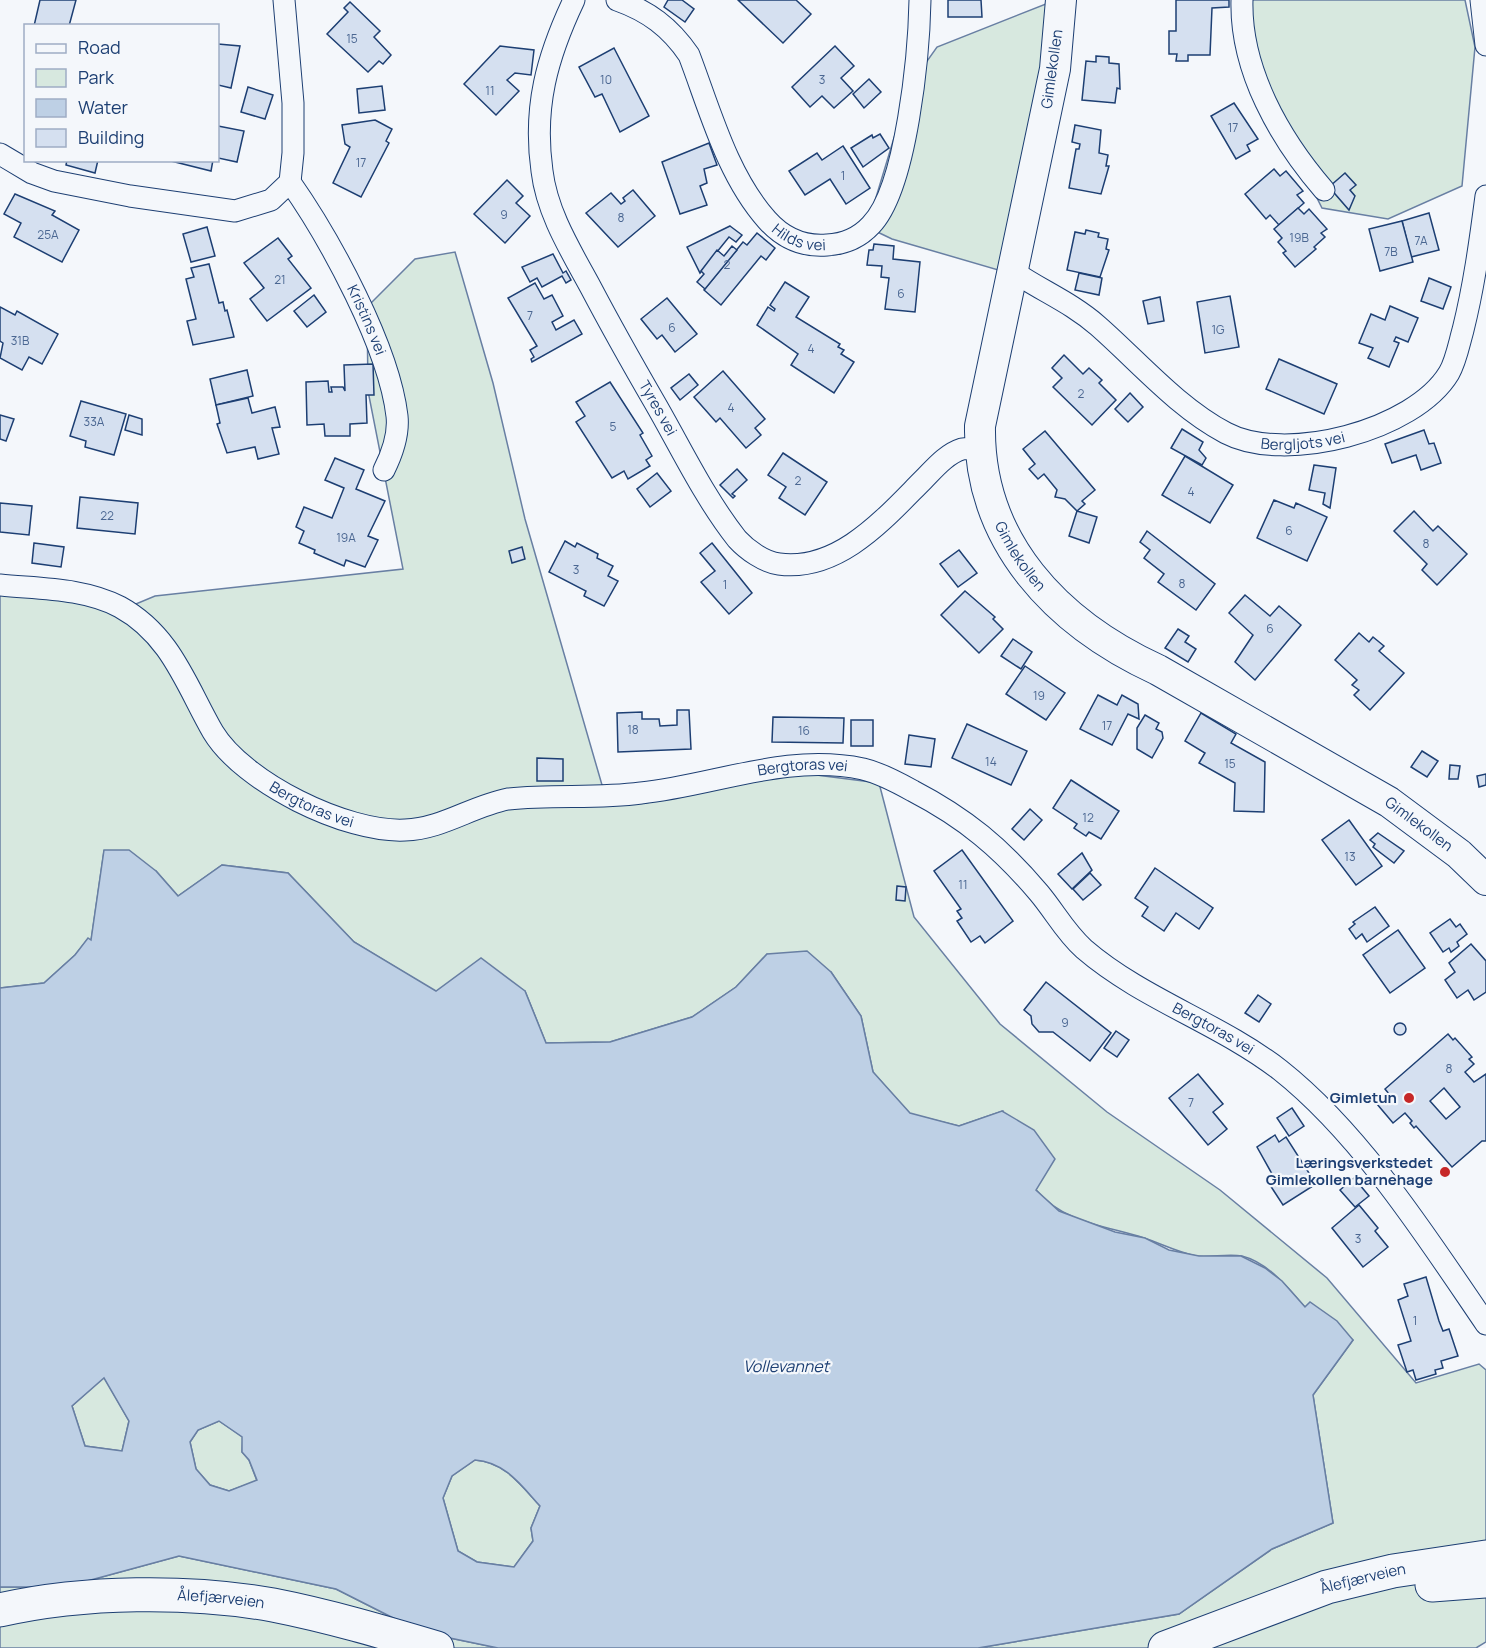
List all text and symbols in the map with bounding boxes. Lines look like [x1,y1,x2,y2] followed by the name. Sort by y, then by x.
[24,24,219,162] legend
[1036,28,1067,110] street label: Gimlekollen
[346,30,358,47] house number: 15
[78,35,121,59] text: Road
[78,65,115,89] text: Park
[600,71,612,88] house number: 10
[819,71,825,88] house number: 3
[485,82,495,99] house number: 11
[78,95,128,119] text: Water
[1228,119,1238,136] house number: 17
[78,125,144,149] text: Building
[356,154,366,171] house number: 17
[841,167,845,184] house number: 1
[500,206,508,223] house number: 9
[618,209,625,226] house number: 8
[768,218,826,255] street label: Hilds vei
[37,226,59,243] house number: 25A
[1289,229,1309,246] house number: 19B
[1414,232,1428,249] house number: 7A
[1384,243,1398,260] house number: 7B
[724,256,731,273] house number: 2
[274,271,286,288] house number: 21
[342,281,391,358] street label: Kristins vei
[897,285,905,302] house number: 6
[527,307,533,324] house number: 7
[668,319,676,336] house number: 6
[1211,321,1225,338] house number: 1G
[11,332,29,349] house number: 31B
[807,340,815,357] house number: 4
[634,377,682,439] street label: Tyres vei
[1078,385,1085,402] house number: 2
[727,399,735,416] house number: 4
[84,413,105,430] house number: 33A
[610,418,617,435] house number: 5
[1260,426,1347,455] street label: Bergljots vei
[795,472,802,489] house number: 2
[1187,483,1195,500] house number: 4
[100,507,114,524] house number: 22
[990,518,1051,595] street label: Gimlekollen
[1285,522,1293,539] house number: 6
[336,529,356,546] house number: 19A
[1423,535,1430,552] house number: 8
[573,561,579,578] house number: 3
[1179,575,1186,592] house number: 8
[723,576,727,593] house number: 1
[1266,620,1274,637] house number: 6
[1033,687,1045,704] house number: 19
[1102,717,1112,734] house number: 17
[627,721,639,738] house number: 18
[798,722,810,739] house number: 16
[985,753,997,770] house number: 14
[756,754,849,781] street label: Bergtoras vei
[1224,755,1236,772] house number: 15
[266,776,356,832] street label: Bergtoras vei
[1381,792,1457,856] street label: Gimlekollen
[1082,809,1094,826] house number: 12
[1344,848,1356,865] house number: 13
[958,876,968,893] house number: 11
[1169,997,1259,1059] street label: Bergtoras vei
[1061,1014,1069,1031] house number: 9
[1446,1060,1453,1077] house number: 8
[1330,1087,1397,1108] place label: Gimletun
[1402,1091,1416,1105] marker: Gimletun
[1188,1094,1194,1111] house number: 7
[1266,1152,1433,1190] place label: Læringsverkstedet Gimlekollen barnehage
[1438,1165,1452,1179] marker: Læringsverkstedet Gimlekollen barnehage
[1355,1230,1361,1247] house number: 3
[1413,1312,1417,1329] house number: 1
[743,1355,831,1377] water label: Vollevannet
[1317,1558,1407,1599] street label: Ålefjærveien
[177,1584,266,1613] street label: Ålefjærveien

